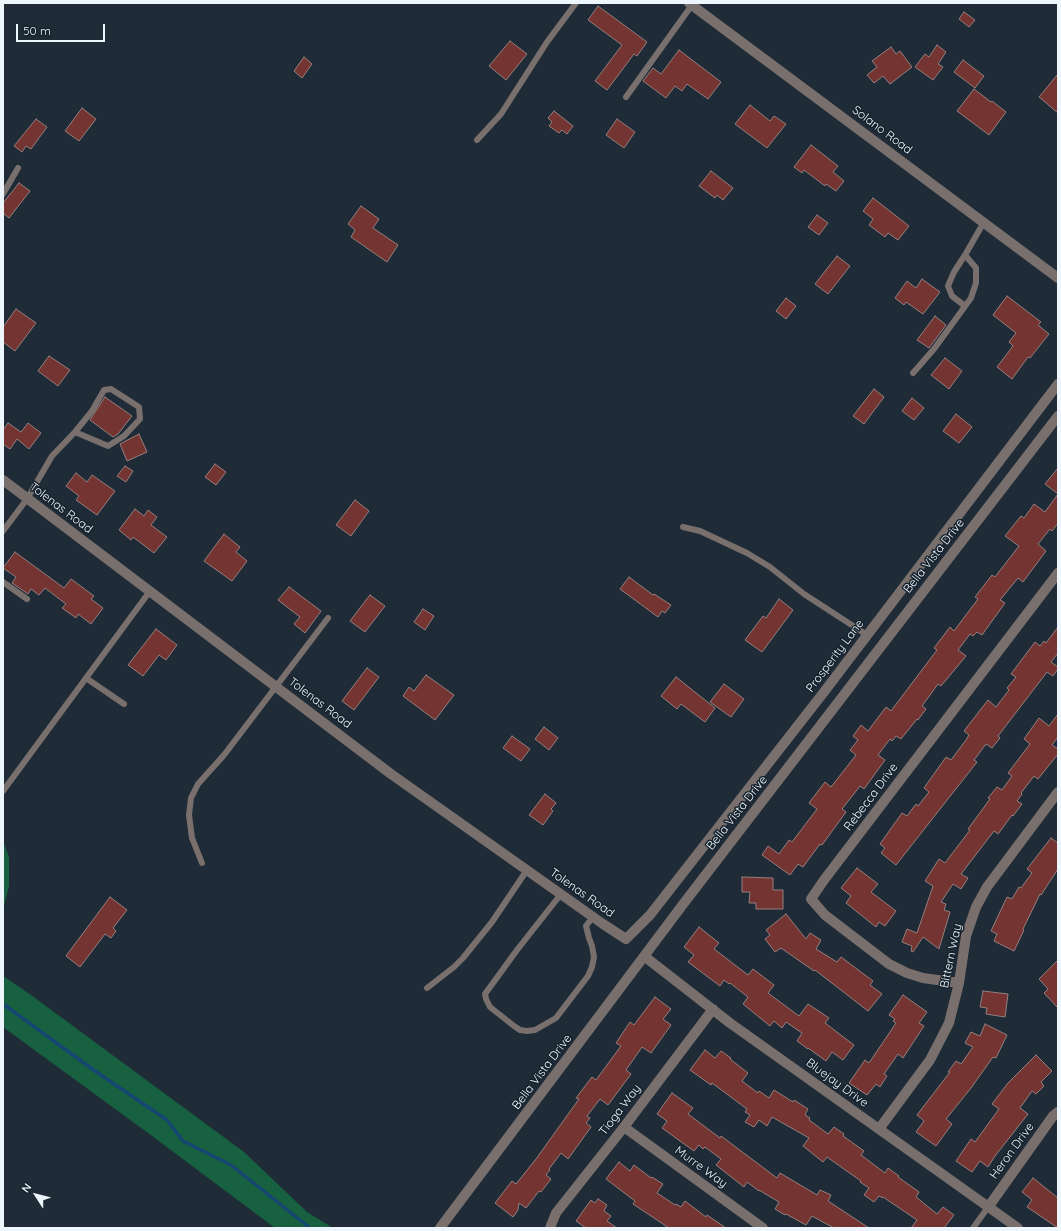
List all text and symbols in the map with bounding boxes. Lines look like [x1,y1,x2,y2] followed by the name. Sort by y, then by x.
[18,16,107,42] scale bar
[23,23,51,38] text: 50 m
[849,103,915,157] street label: Solano Road
[27,480,95,536] street label: Tolenas Road
[901,516,967,596] street label: Bella Vista Drive
[803,617,867,695] street label: Prosperity Lane
[286,675,354,731] street label: Tolenas Road
[841,760,901,834] street label: Rebecca Drive
[704,773,770,853] street label: Bella Vista Drive
[547,865,617,921] street label: Tolenas Road
[937,922,965,990] street label: Bittern Way
[509,1032,575,1112] street label: Bella Vista Drive
[803,1056,871,1110] street label: Bluejay Drive
[596,1081,644,1139] street label: Tioga Way
[987,1120,1037,1182] street label: Heron Drive
[672,1143,730,1191] street label: Murre Way
[16,1175,56,1215] north arrow
[18,1181,34,1195] text: N

